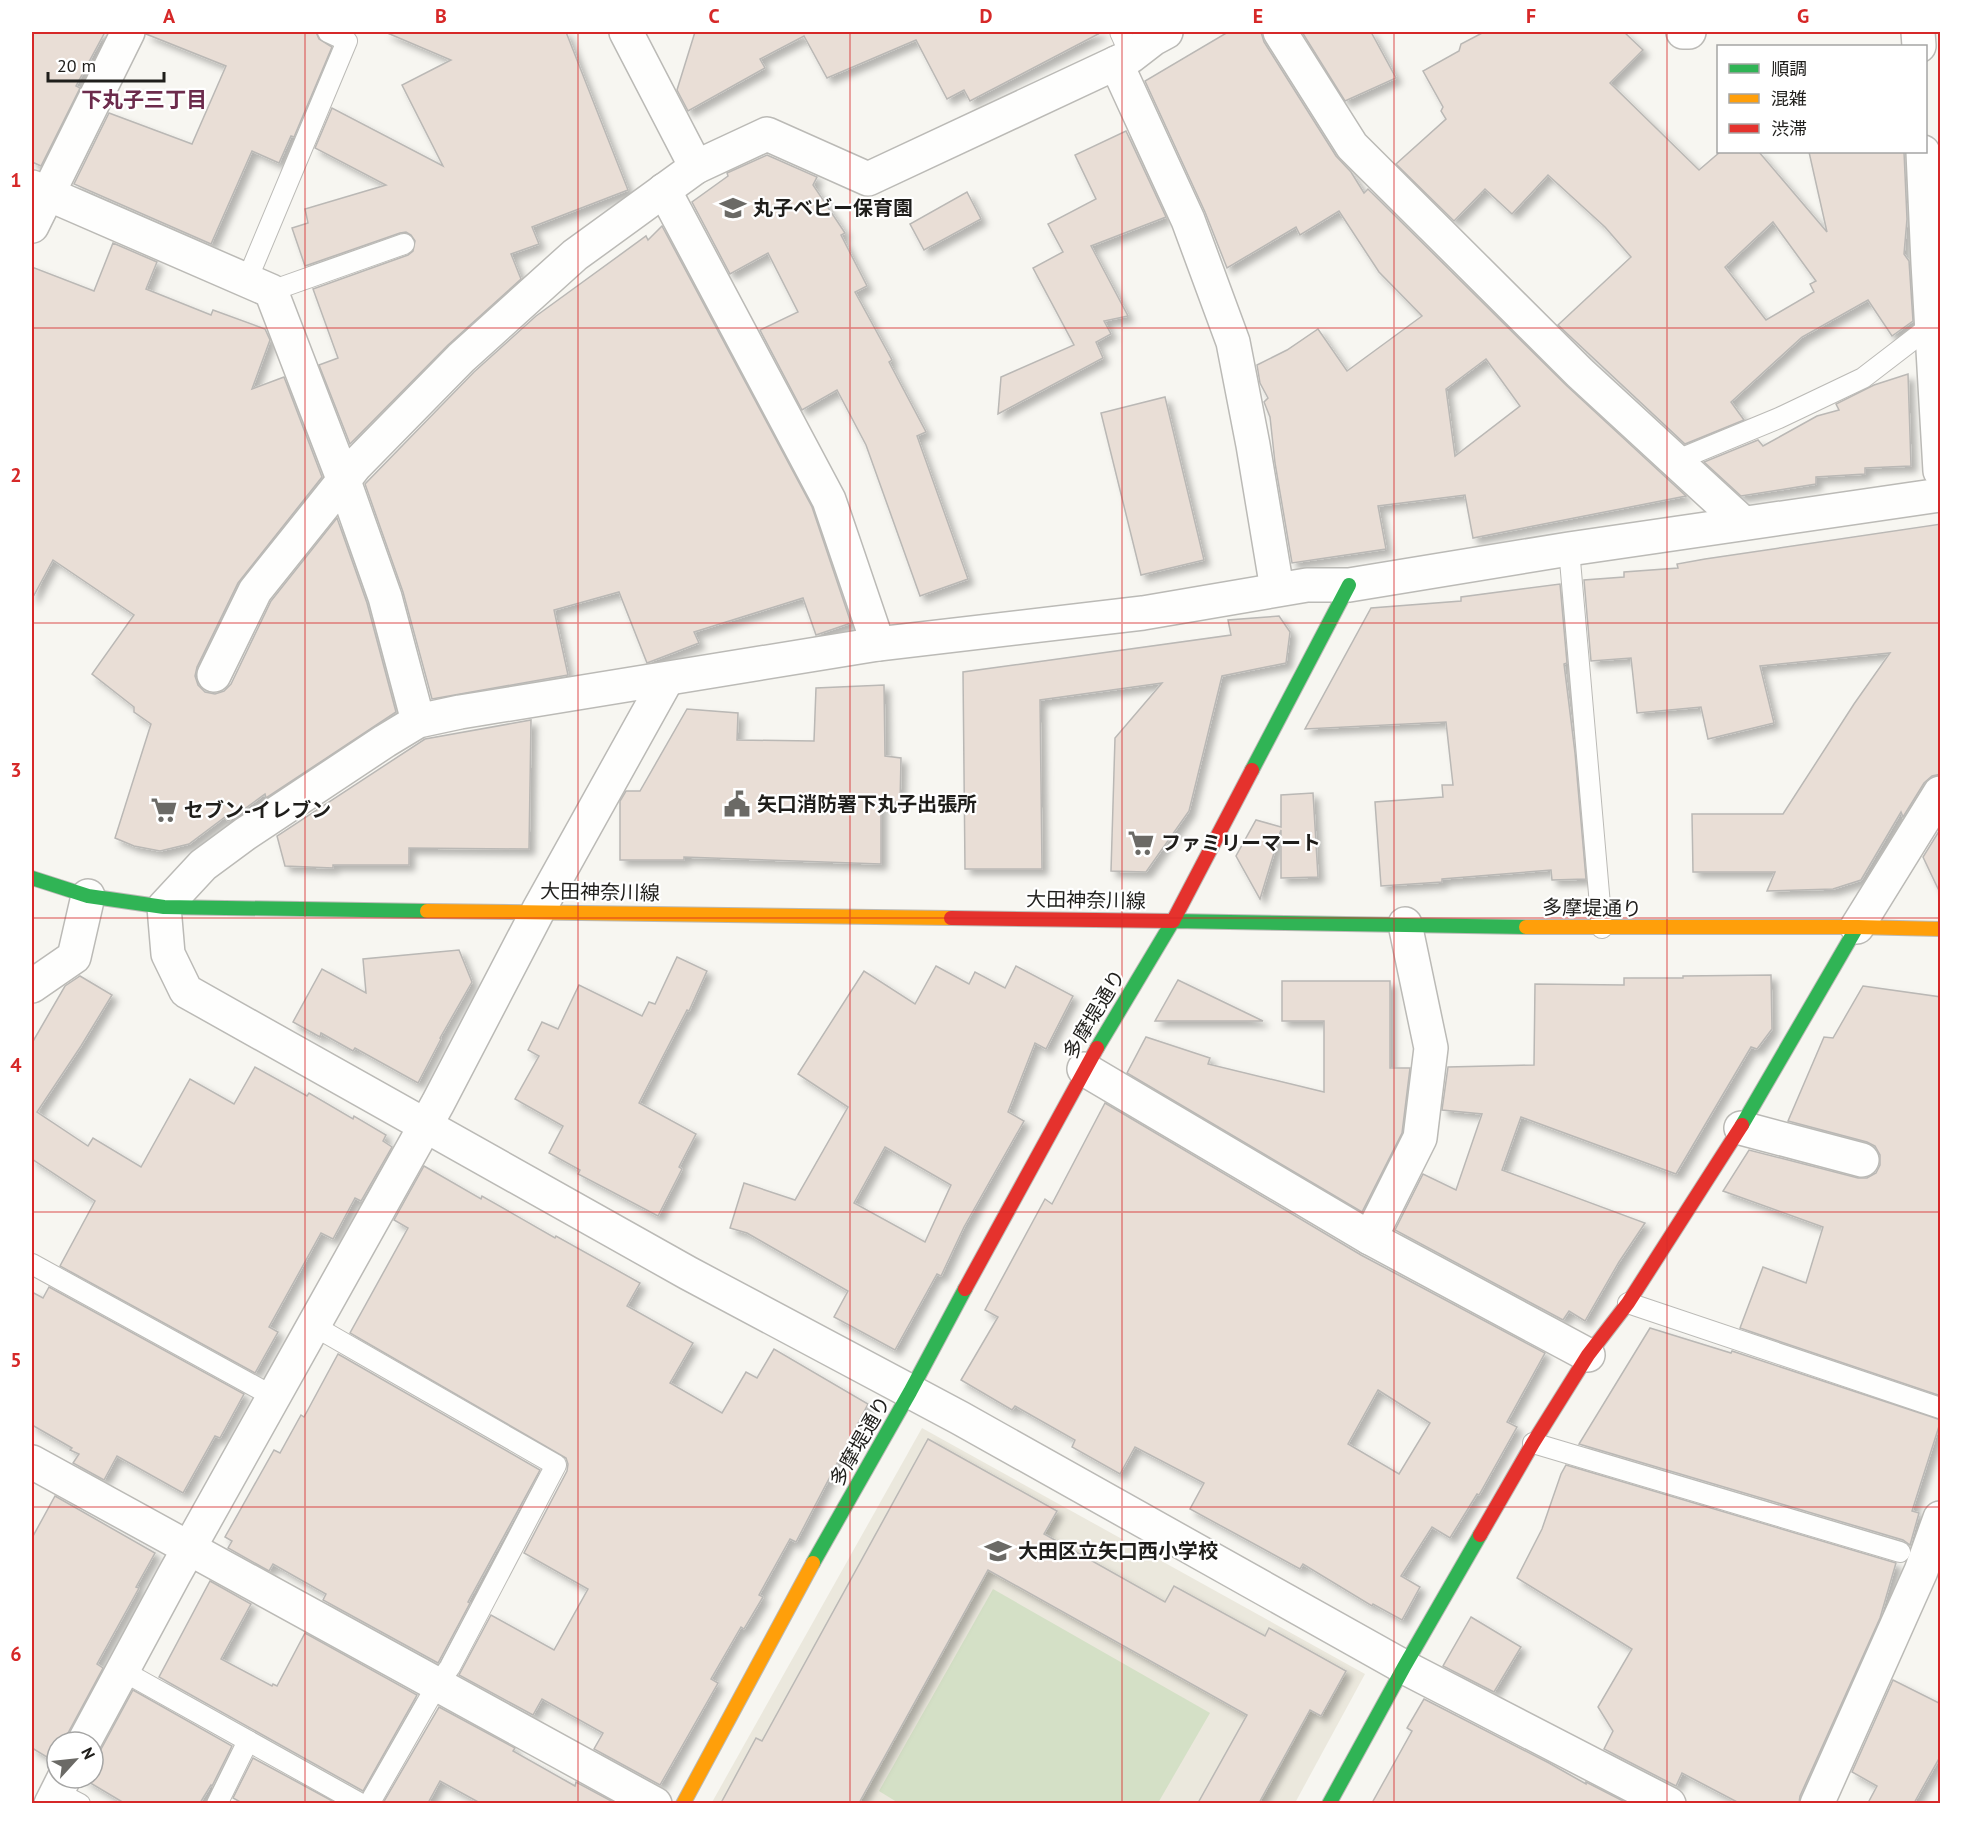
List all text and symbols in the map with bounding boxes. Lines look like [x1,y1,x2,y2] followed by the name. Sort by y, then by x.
[163,3,176,29] text: A
[435,3,447,29] text: B
[708,3,720,29] text: C
[980,3,993,29] text: D
[1253,3,1263,29] text: E
[1526,3,1536,29] text: F
[1797,3,1809,29] text: G
[48,45,164,83] scale bar
[1717,45,1927,153] legend
[57,54,96,77] text: 20 m
[1771,57,1807,80] text: 順調
[81,86,207,113] district label: 下丸子三丁目
[1771,87,1807,110] text: 混雑
[1771,117,1807,140] text: 渋滞
[10,167,22,193] text: 1
[718,193,748,223] school or university icon: 丸子ベビー保育園
[753,195,913,221] place label: 丸子ベビー保育園
[10,462,22,488] text: 2
[10,757,22,783] text: 3
[722,789,752,819] public building icon: 矢口消防署下丸子出張所
[757,791,977,817] place label: 矢口消防署下丸子出張所
[149,795,179,825] supermarket icon: セブン-イレブン
[184,797,331,823] place label: セブン-イレブン
[1126,828,1156,858] supermarket icon: ファミリーマート
[1161,830,1321,856] place label: ファミリーマート
[540,878,660,906] street label: 大田神奈川線
[1026,886,1146,914] street label: 大田神奈川線
[1542,894,1642,922] street label: 多摩堤通り
[1057,964,1131,1064] street label: 多摩堤通り
[10,1052,22,1078] text: 4
[10,1347,22,1373] text: 5
[824,1391,896,1491] street label: 多摩堤通り
[983,1536,1013,1566] school or university icon: 大田区立矢口西小学校
[1018,1538,1218,1564] place label: 大田区立矢口西小学校
[10,1641,22,1667] text: 6
[45,1730,105,1790] north arrow
[77,1744,100,1762] text: N

